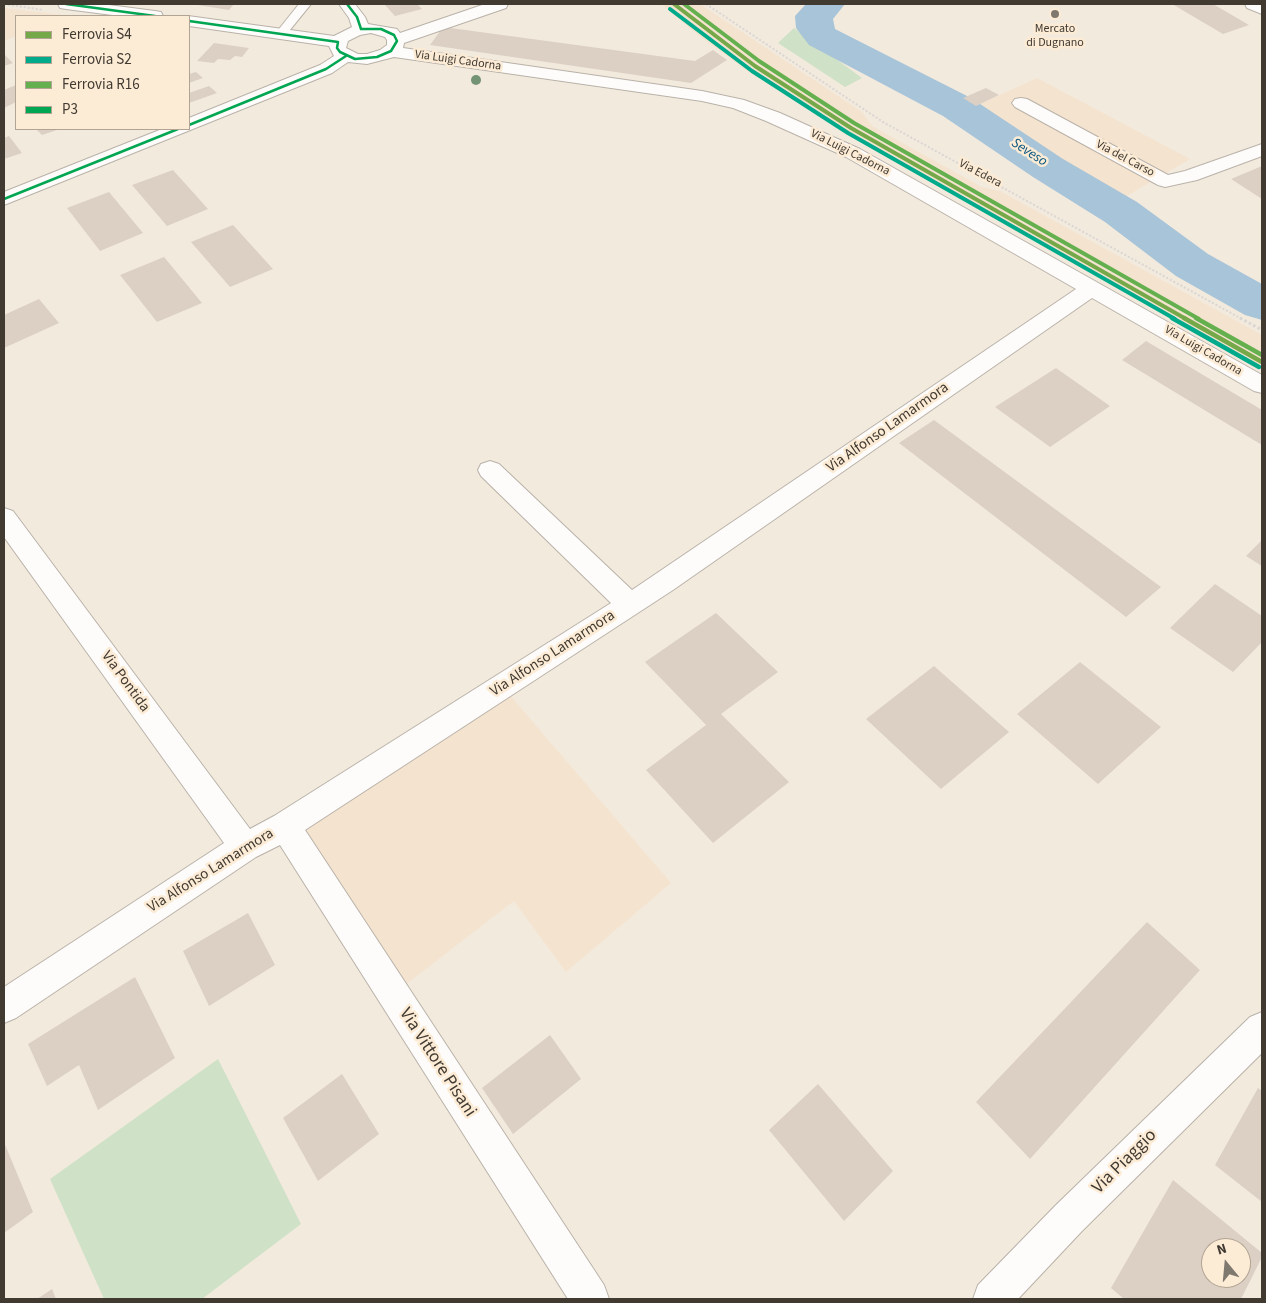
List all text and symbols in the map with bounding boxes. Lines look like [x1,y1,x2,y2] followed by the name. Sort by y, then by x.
[1049,8,1061,20] marker: Mercato di Dugnano
[15,15,190,130] legend
[1026,22,1084,50] place label: Mercato di Dugnano
[62,24,132,45] text: Ferrovia S4
[414,48,502,74] street label: Via Luigi Cadorna
[62,49,132,70] text: Ferrovia S2
[62,74,140,95] text: Ferrovia R16
[62,99,78,120] text: P3
[808,127,892,179] street label: Via Luigi Cadorna
[1008,135,1050,171] water label: Seveso
[1093,138,1157,180] street label: Via del Carso
[956,157,1004,191] street label: Via Edera
[1162,323,1244,379] street label: Via Luigi Cadorna
[823,379,953,477] street label: Via Alfonso Lamarmora
[487,607,619,701] street label: Via Alfonso Lamarmora
[97,648,153,716] street label: Via Pontida
[145,825,277,917] street label: Via Alfonso Lamarmora
[394,1004,480,1122] street label: Via Vittore Pisani
[1088,1125,1162,1199] street label: Via Piaggio
[1201,1238,1251,1288] north arrow
[1215,1239,1229,1261] text: N

